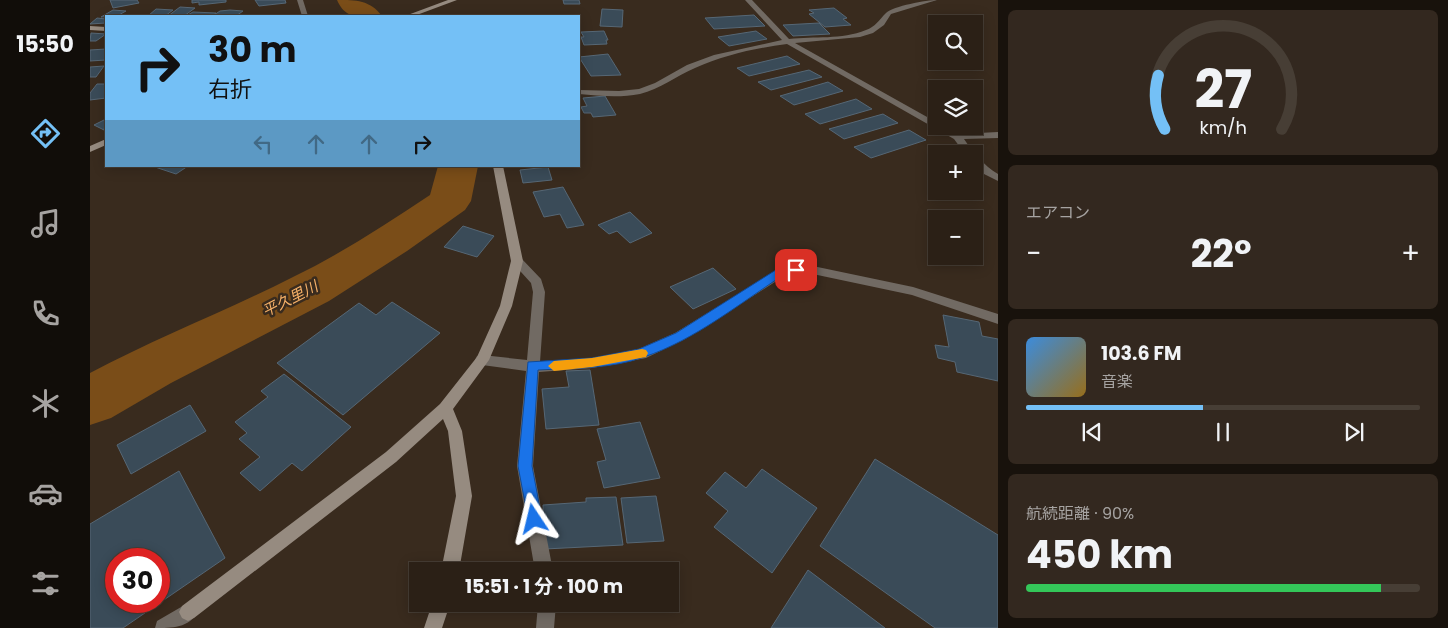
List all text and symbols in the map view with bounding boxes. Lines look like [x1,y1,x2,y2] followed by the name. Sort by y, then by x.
[928,15,983,265] map controls
[928,15,983,70] button: search
[208,25,296,74] text: 30 m
[16,29,74,60] text: 15:50
[125,35,190,100] icon: right
[1194,53,1252,126] text: 27
[208,74,252,105] text: 右折
[928,80,983,135] button: layers
[1199,115,1247,140] text: km/h
[28,116,63,151] icon: directions
[249,130,277,158] icon: left
[302,130,330,158] icon: ahead
[355,130,383,158] icon: ahead
[408,130,436,158] icon: right
[928,145,983,200] button: +
[1026,201,1090,224] text: エアコン
[28,206,63,241] icon: music
[928,210,983,265] button: −
[1191,227,1252,280] text: 22°
[1026,234,1041,273] text: −
[1401,234,1420,273] text: +
[775,249,817,291] pin
[782,256,810,284] icon: arrive
[258,275,323,322] water label: 平久里川
[28,296,63,331] icon: phone
[1101,340,1181,367] text: 103.6 FM
[1101,370,1133,393] text: 音楽
[28,386,63,421] icon: climate
[1078,418,1106,446] icon: previous
[1209,418,1237,446] icon: pause
[1340,418,1368,446] icon: next
[28,476,63,511] icon: car
[507,492,559,544] position arrow
[1026,502,1134,525] text: 航続距離 · 90%
[1026,528,1173,581] text: 450 km
[105,548,170,613] speed limit sign: 30
[28,566,63,601] icon: filters
[465,573,623,600] text: 15:51 · 1 分 · 100 m

